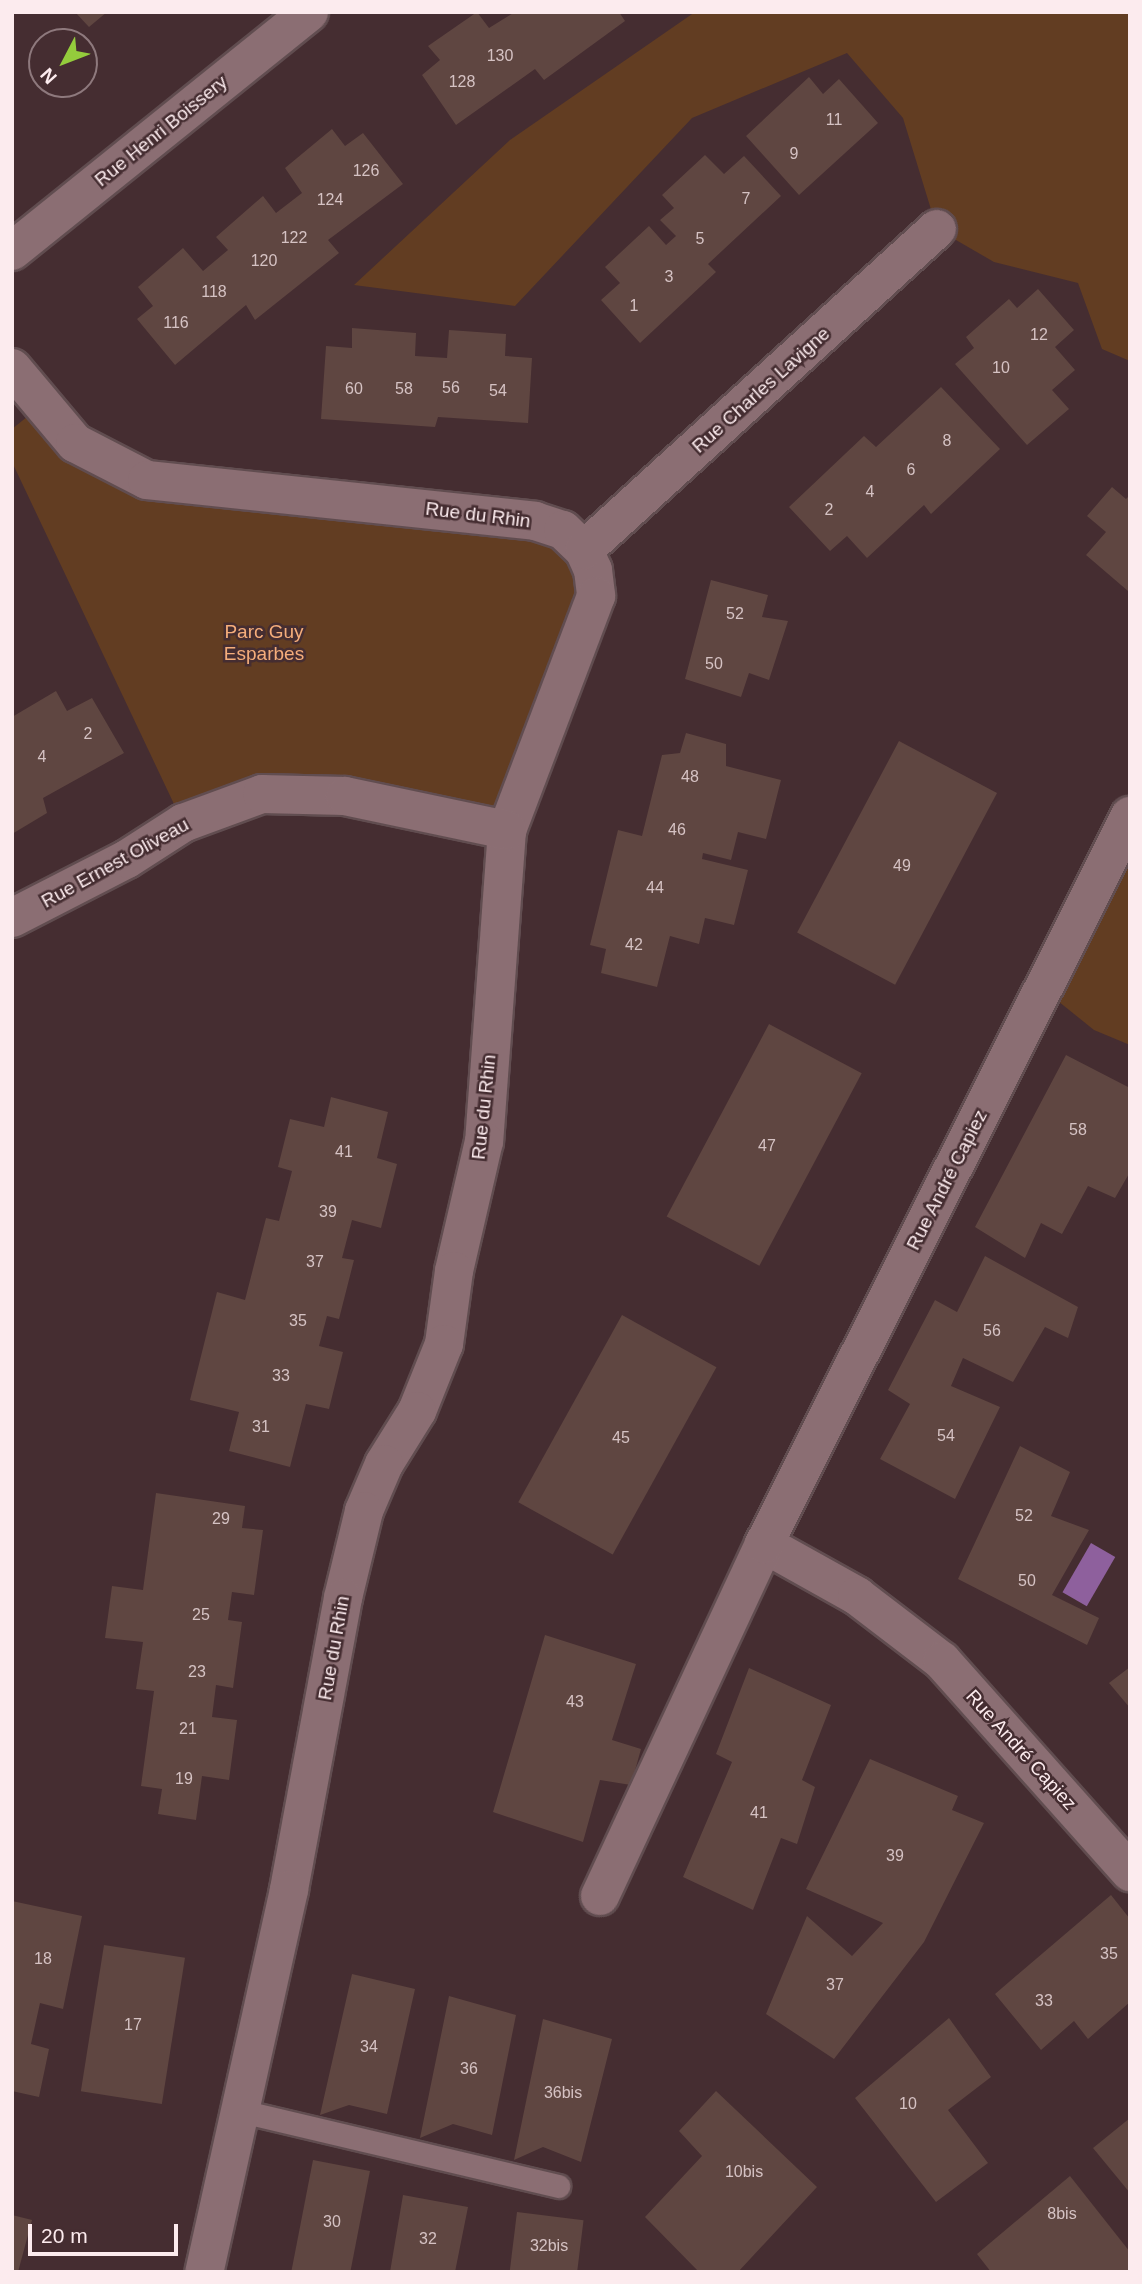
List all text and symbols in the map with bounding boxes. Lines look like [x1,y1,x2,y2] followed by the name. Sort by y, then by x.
[28,28,98,98] north arrow
[487,46,513,66] house number: 130
[36,64,61,88] text: N
[90,71,232,191] street label: Rue Henri Boissery
[449,72,475,92] house number: 128
[826,110,842,130] house number: 11
[790,144,798,164] house number: 9
[353,161,379,181] house number: 126
[742,189,750,209] house number: 7
[317,190,343,210] house number: 124
[281,228,307,248] house number: 122
[696,229,704,249] house number: 5
[251,251,277,271] house number: 120
[665,267,673,287] house number: 3
[201,282,227,302] house number: 118
[630,296,638,316] house number: 1
[163,313,189,333] house number: 116
[687,322,835,458] street label: Rue Charles Lavigne
[1030,325,1048,345] house number: 12
[992,358,1010,378] house number: 10
[442,378,460,398] house number: 56
[345,379,363,399] house number: 60
[395,379,413,399] house number: 58
[489,381,507,401] house number: 54
[943,431,951,451] house number: 8
[907,460,915,480] house number: 6
[866,482,874,502] house number: 4
[424,497,532,533] street label: Rue du Rhin
[825,500,833,520] house number: 2
[726,604,744,624] house number: 52
[224,621,304,665] park label: Parc Guy Esparbes
[705,654,723,674] house number: 50
[84,724,92,744] house number: 2
[38,747,46,767] house number: 4
[681,767,699,787] house number: 48
[37,813,193,913] street label: Rue Ernest Oliveau
[668,820,686,840] house number: 46
[893,856,911,876] house number: 49
[646,878,664,898] house number: 44
[625,935,643,955] house number: 42
[467,1053,501,1161] street label: Rue du Rhin
[902,1106,992,1254] street label: Rue André Capiez
[1069,1120,1087,1140] house number: 58
[758,1136,776,1156] house number: 47
[335,1142,353,1162] house number: 41
[319,1202,337,1222] house number: 39
[306,1252,324,1272] house number: 37
[289,1311,307,1331] house number: 35
[983,1321,1001,1341] house number: 56
[272,1366,290,1386] house number: 33
[252,1417,270,1437] house number: 31
[937,1426,955,1446] house number: 54
[612,1428,630,1448] house number: 45
[1015,1506,1033,1526] house number: 52
[212,1509,230,1529] house number: 29
[1018,1571,1036,1591] house number: 50
[314,1594,354,1702] street label: Rue du Rhin
[192,1605,210,1625] house number: 25
[188,1662,206,1682] house number: 23
[961,1685,1081,1815] street label: Rue André Capiez
[566,1692,584,1712] house number: 43
[179,1719,197,1739] house number: 21
[175,1769,193,1789] house number: 19
[750,1803,768,1823] house number: 41
[886,1846,904,1866] house number: 39
[1100,1944,1118,1964] house number: 35
[34,1949,52,1969] house number: 18
[826,1975,844,1995] house number: 37
[1035,1991,1053,2011] house number: 33
[124,2015,142,2035] house number: 17
[360,2037,378,2057] house number: 34
[460,2059,478,2079] house number: 36
[544,2083,582,2103] house number: 36bis
[899,2094,917,2114] house number: 10
[725,2162,763,2182] house number: 10bis
[1047,2204,1077,2224] house number: 8bis
[32,2210,182,2254] scale bar
[323,2212,341,2232] house number: 30
[41,2224,88,2247] text: 20 m
[419,2229,437,2249] house number: 32
[530,2236,568,2256] house number: 32bis

